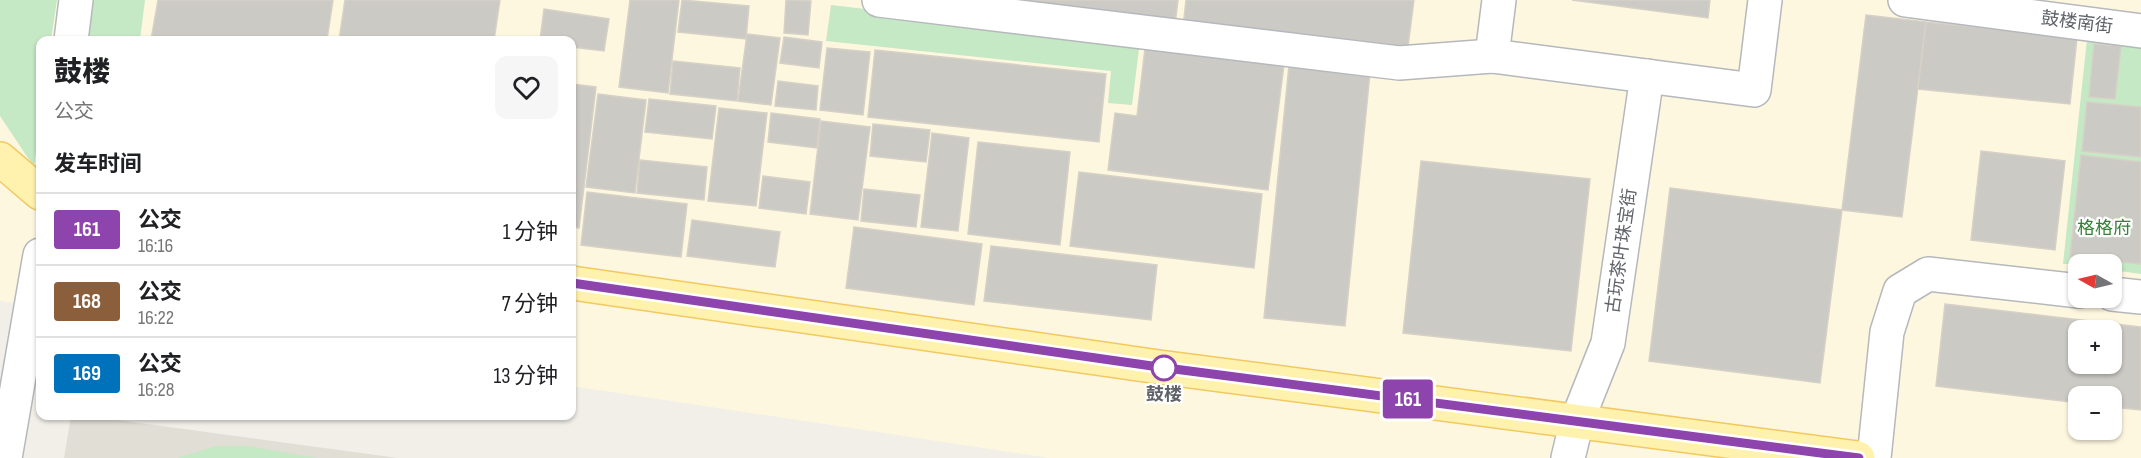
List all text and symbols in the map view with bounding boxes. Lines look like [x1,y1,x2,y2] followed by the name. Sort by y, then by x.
[2040,8,2114,37] street label: 鼓楼南街
[54,56,110,89] text: 鼓楼
[495,56,558,119] button: heart
[54,100,94,124] text: 公交
[54,151,142,178] text: 发车时间
[1602,187,1641,315] street label: 古玩茶叶珠宝街
[138,207,182,234] text: 公交
[74,217,100,242] text: 161
[2077,218,2131,239] park label: 格格府
[503,219,558,246] text: 1 分钟
[138,234,173,258] text: 16:16
[2068,254,2122,308] north arrow
[2068,254,2122,440] map controls
[138,279,182,306] text: 公交
[73,289,101,314] text: 168
[502,291,558,318] text: 7 分钟
[138,306,174,330] text: 16:22
[2068,320,2122,374] button: +
[138,351,182,378] text: 公交
[1151,355,1177,381] marker: 鼓楼
[73,361,101,386] text: 169
[494,363,558,390] text: 13 分钟
[138,378,175,402] text: 16:28
[1374,380,1442,418] line badge: 161
[1146,384,1182,405] place label: 鼓楼
[2068,386,2122,440] button: −
[1395,387,1421,412] text: 161

